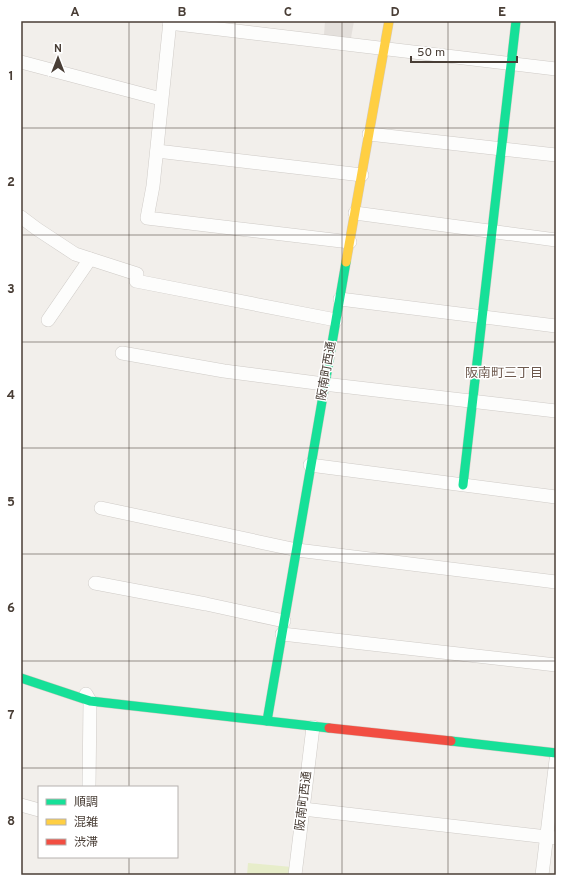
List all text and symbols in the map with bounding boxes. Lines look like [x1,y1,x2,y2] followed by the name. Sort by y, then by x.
[70,5,80,21] text: A
[178,5,187,21] text: B
[284,5,292,21] text: C
[390,5,400,21] text: D
[498,5,506,21] text: E
[38,38,78,78] north arrow
[411,38,517,64] scale bar
[54,42,62,56] text: N
[417,45,445,61] text: 50 m
[8,69,14,85] text: 1
[7,175,15,191] text: 2
[7,282,15,298] text: 3
[314,340,340,402] street label: 阪南町西通
[465,366,543,382] district label: 阪南町三丁目
[7,388,15,404] text: 4
[7,495,15,511] text: 5
[7,601,15,617] text: 6
[8,708,15,724] text: 7
[292,770,316,832] street label: 阪南町西通
[38,786,178,858] legend
[74,795,98,811] text: 順調
[7,814,15,830] text: 8
[74,815,98,831] text: 混雑
[74,835,98,851] text: 渋滞

